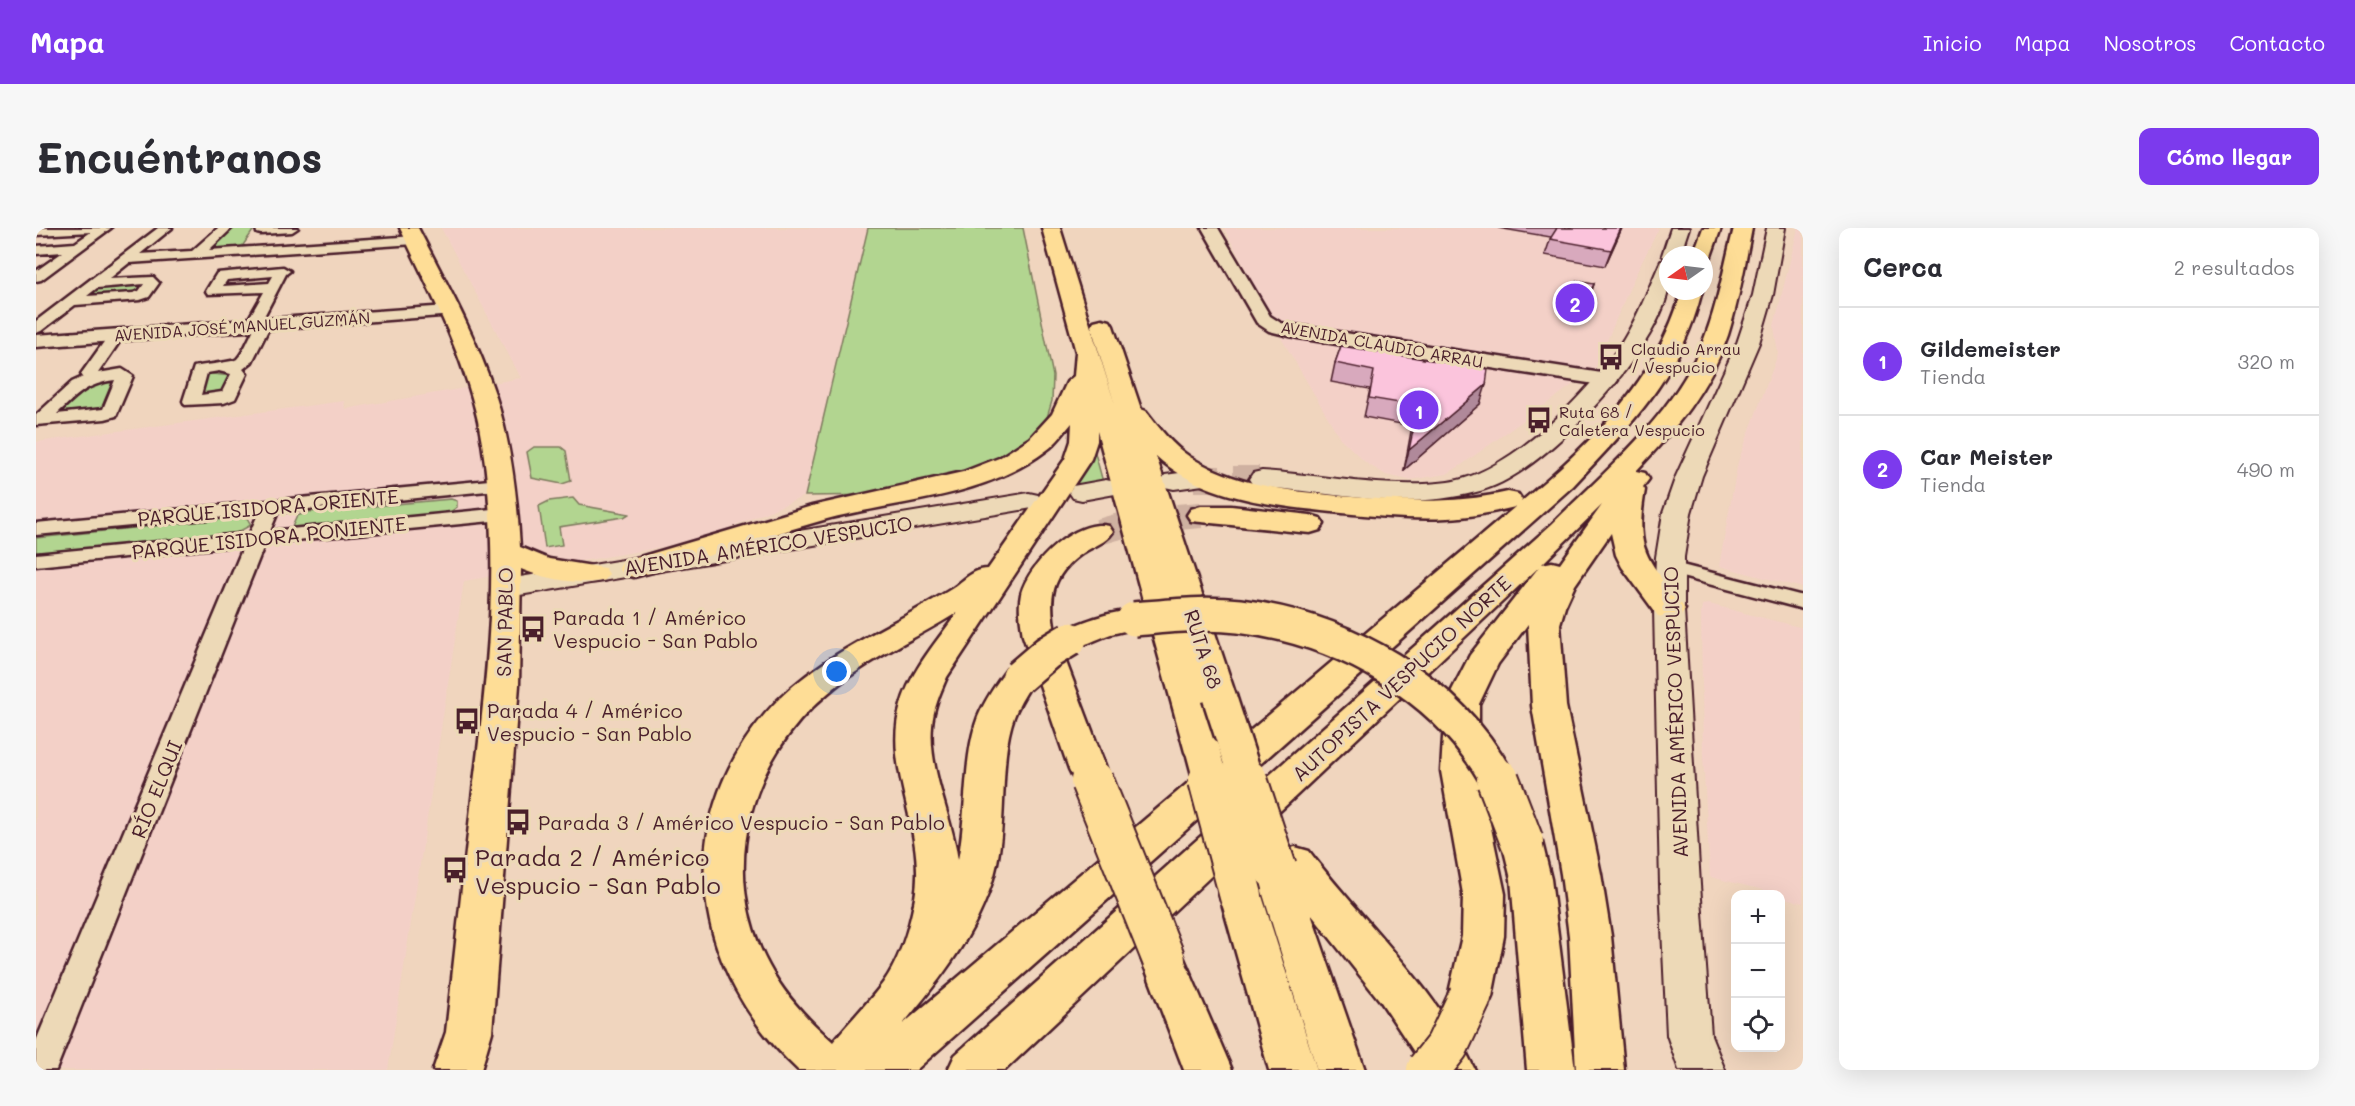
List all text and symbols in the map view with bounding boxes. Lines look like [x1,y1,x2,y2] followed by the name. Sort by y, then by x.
[30,24,105,60] text: Mapa
[1923,29,1982,56] text: Inicio
[2015,29,2070,56] text: Mapa
[2103,29,2197,56] text: Nosotros
[2230,29,2325,56] text: Contacto
[2139,128,2319,185] button: Cómo llegar
[36,129,322,184] text: Encuéntranos
[1659,246,1713,300] north arrow
[1863,250,1943,284] text: Cerca
[2174,254,2295,280] text: 2 resultados
[1556,280,1594,326] pin: 2
[113,307,371,345] street label: AVENIDA JOSÉ MANUEL GUZMÁN
[1279,316,1485,372] street label: AVENIDA CLAUDIO ARRAU
[1920,334,2061,363] text: Gildemeister
[1631,338,1741,377] place label: Claudio Arrau / Vespucio
[1596,342,1626,372] bus stop icon: Claudio Arrau / Vespucio
[1878,348,1887,374] text: 1
[2237,348,2295,374] text: 320 m
[1920,363,1986,389] text: Tienda
[1400,388,1438,432] pin: 1
[1559,401,1705,440] place label: Ruta 68 / Caletera Vespucio
[1524,405,1554,435] bus stop icon: Ruta 68 / Caletera Vespucio
[1920,442,2053,471] text: Car Meister
[1877,456,1888,482] text: 2
[2237,456,2295,482] text: 490 m
[1920,471,1986,497] text: Tienda
[136,483,400,531] street label: PARQUE ISIDORA ORIENTE
[622,509,914,581] street label: AVENIDA AMÉRICO VESPUCIO
[130,510,408,564] street label: PARQUE ISIDORA PONIENTE
[1657,566,1693,858] street label: AVENIDA AMÉRICO VESPUCIO
[490,567,518,677] street label: SAN PABLO
[1286,570,1516,786] street label: AUTOPISTA VESPUCIO NORTE
[553,604,758,653] place label: Parada 1 / Américo Vespucio - San Pablo
[1179,606,1229,692] street label: RUTA 68
[518,614,548,644] bus stop icon: Parada 1 / Américo Vespucio - San Pablo
[822,657,851,686] your location
[487,697,692,746] place label: Parada 4 / Américo Vespucio - San Pablo
[452,706,482,736] bus stop icon: Parada 4 / Américo Vespucio - San Pablo
[125,736,188,842] street label: RÍO ELQUI
[503,807,533,837] bus stop icon: Parada 3 / Américo Vespucio - San Pablo
[538,809,945,835] place label: Parada 3 / Américo Vespucio - San Pablo
[475,841,721,900] place label: Parada 2 / Américo Vespucio - San Pablo
[440,855,470,885] bus stop icon: Parada 2 / Américo Vespucio - San Pablo
[1731,890,1785,1052] map controls
[1731,890,1785,944] button: +
[1731,944,1785,998] button: −
[1731,998,1785,1052] button: locate

